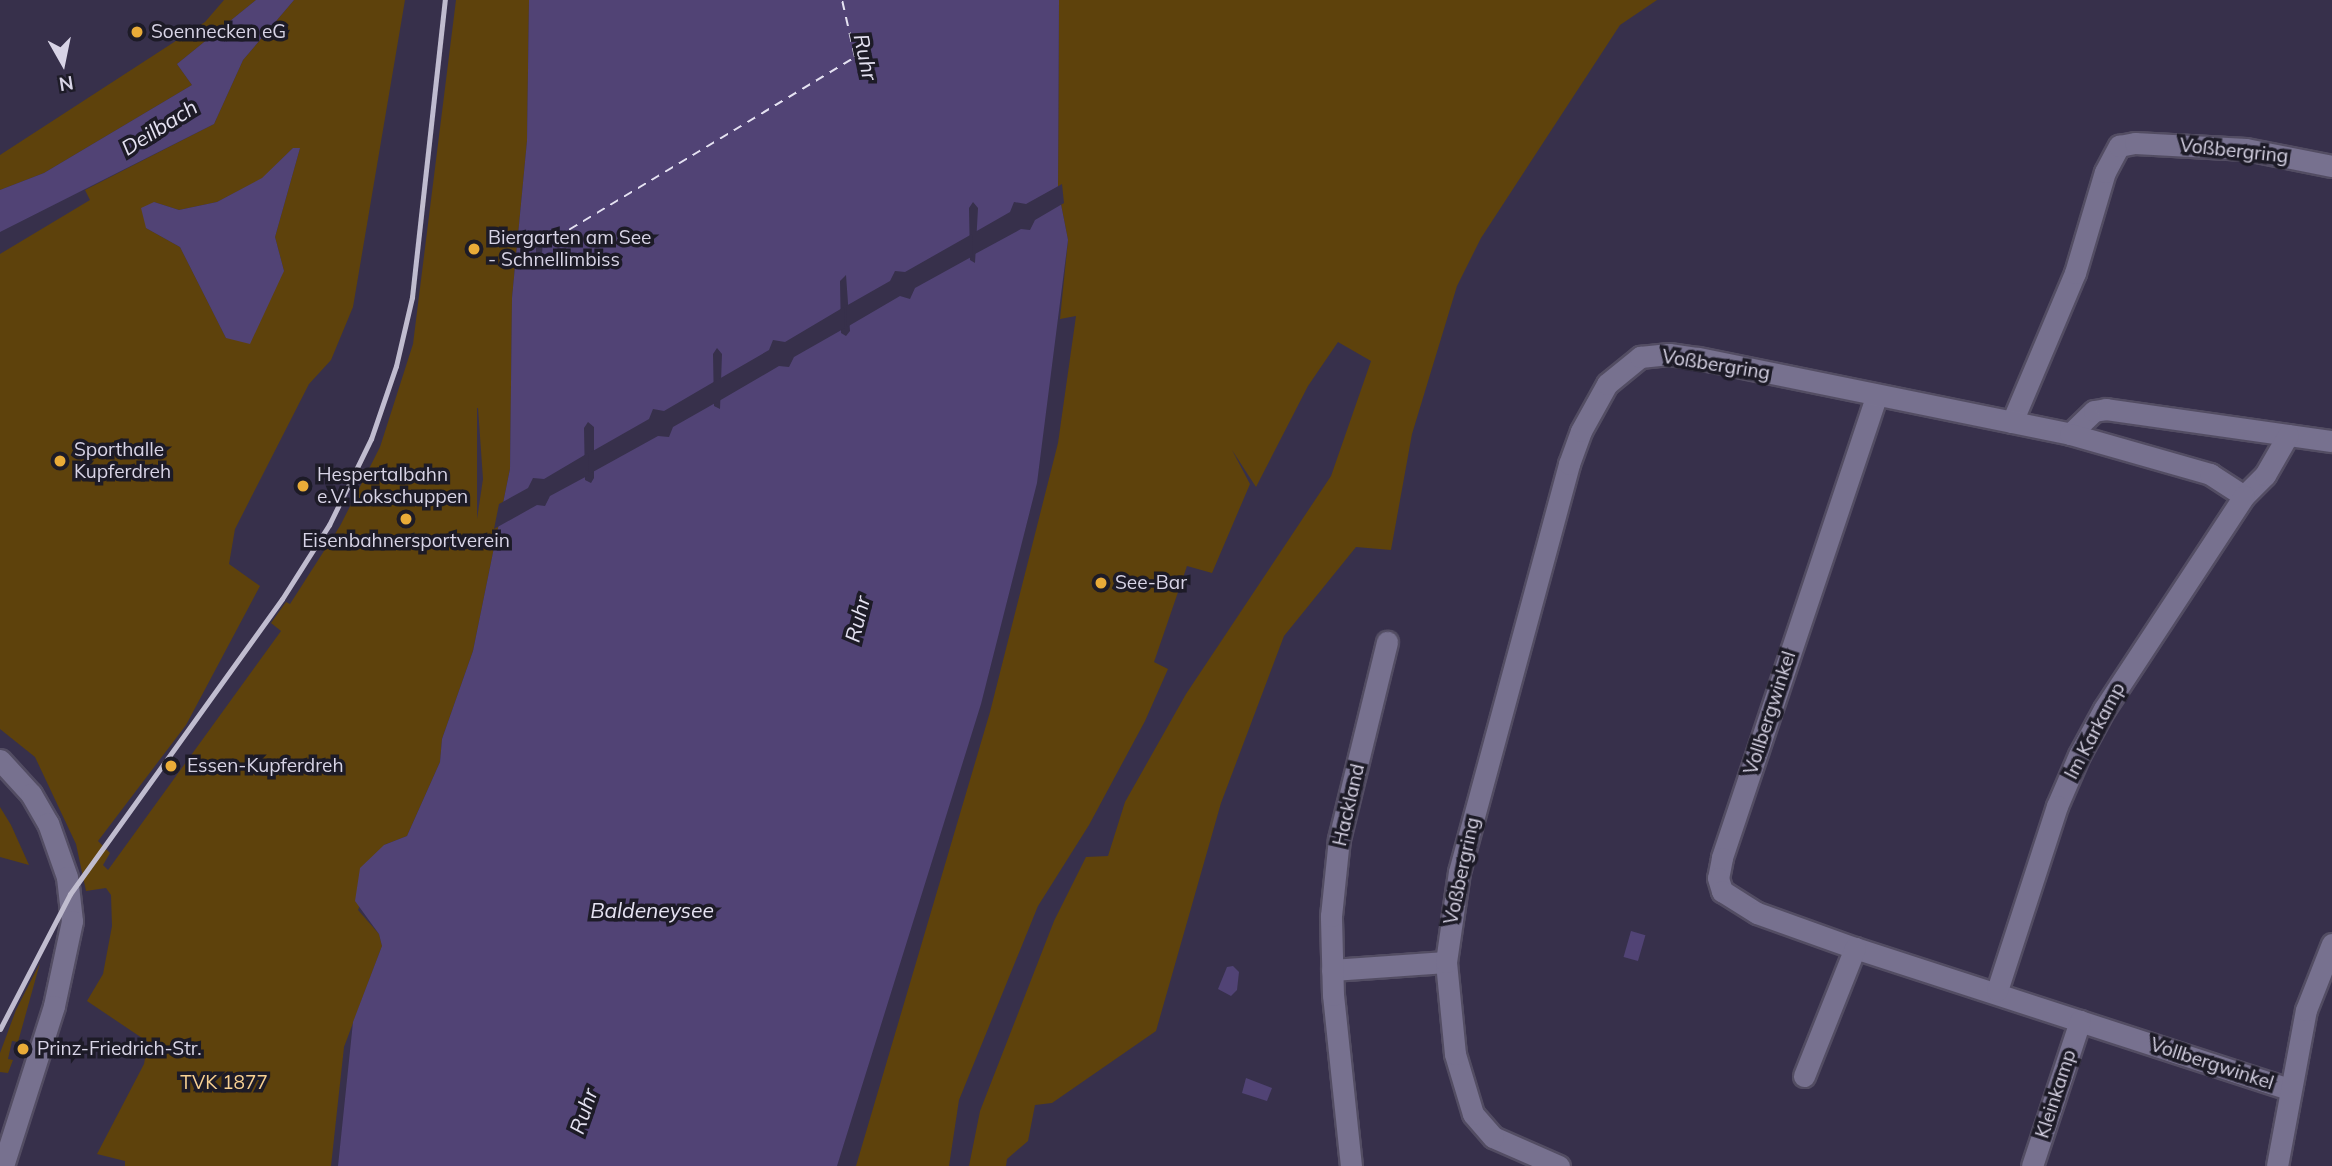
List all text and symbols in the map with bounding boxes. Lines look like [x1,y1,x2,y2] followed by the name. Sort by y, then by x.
[151,21,286,43] place label: Soennecken eG
[129,24,145,40] marker: Soennecken eG
[28,28,98,98] north arrow
[849,32,883,82] water label: Ruhr
[57,71,75,97] text: N
[116,94,202,160] water label: Deilbach
[2179,134,2289,168] street label: Voßbergring
[488,227,651,271] place label: Biergarten am See - Schnellimbiss
[466,241,482,257] marker: Biergarten am See - Schnellimbiss
[1660,345,1772,385] street label: Voßbergring
[74,439,171,483] place label: Sporthalle Kupferdreh
[52,453,68,469] marker: Sporthalle Kupferdreh
[317,464,468,508] place label: Hespertalbahn e.V. Lokschuppen
[295,478,311,494] marker: Hespertalbahn e.V. Lokschuppen
[398,511,414,527] marker: Eisenbahnersportverein
[302,530,510,552] place label: Eisenbahnersportverein
[1115,572,1187,594] place label: See-Bar
[1093,575,1109,591] marker: See-Bar
[839,593,875,645] water label: Ruhr
[1739,648,1801,778] street label: Vollbergwinkel
[2060,679,2130,783] street label: Im Karkamp
[187,755,344,777] place label: Essen-Kupferdreh
[161,756,181,776] marker: Essen-Kupferdreh
[1328,762,1370,848] street label: Hackland
[1440,815,1484,927] street label: Voßbergring
[590,897,714,923] water label: Baldeneysee
[2147,1033,2277,1095] street label: Vollbergwinkel
[37,1038,202,1060] place label: Prinz-Friedrich-Str.
[15,1041,31,1057] marker: Prinz-Friedrich-Str.
[2031,1047,2081,1141] street label: Kleinkamp
[180,1072,268,1094] park label: TVK 1877
[564,1085,602,1137] water label: Ruhr

